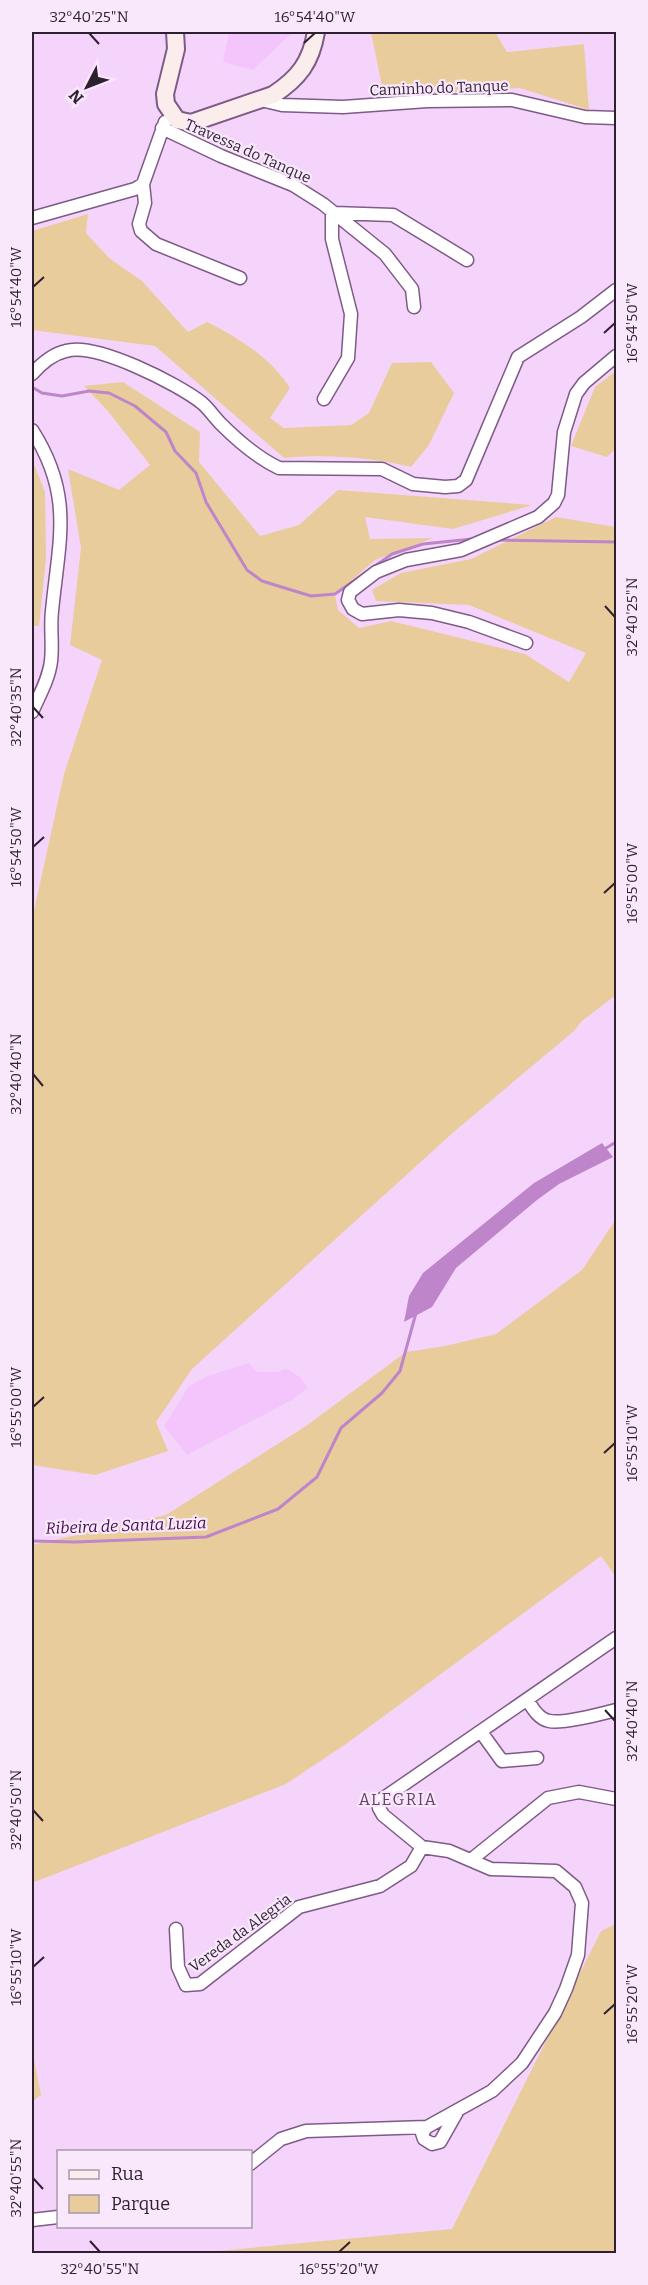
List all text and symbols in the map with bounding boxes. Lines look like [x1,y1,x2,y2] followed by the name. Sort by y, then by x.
[49,8,129,26] text: 32°40'25"N
[275,8,356,26] text: 16°54'40"W
[57,57,117,117] north arrow
[369,77,509,99] street label: Caminho do Tanque
[65,86,87,108] text: N
[182,115,314,187] street label: Travessa do Tanque
[7,246,25,327] text: 16°54'40"W
[623,282,641,363] text: 16°54'50"W
[623,577,641,657] text: 32°40'25"N
[7,667,25,747] text: 32°40'35"N
[7,806,25,887] text: 16°54'50"W
[623,842,641,923] text: 16°55'00"W
[7,1033,25,1115] text: 32°40'40"N
[7,1366,25,1447] text: 16°55'00"W
[623,1404,641,1482] text: 16°55'10"W
[45,1513,207,1538] water label: Ribeira de Santa Luzia
[623,1680,641,1762] text: 32°40'40"N
[7,1770,25,1850] text: 32°40'50"N
[359,1790,437,1809] district label: ALEGRIA
[185,1890,295,1976] street label: Vereda da Alegria
[7,1928,25,2006] text: 16°55'10"W
[623,1964,641,2044] text: 16°55'20"W
[7,2138,25,2217] text: 32°40'55"N
[57,2150,252,2228] legend
[111,2163,144,2185] text: Rua
[111,2193,170,2215] text: Parque
[61,2260,140,2278] text: 32°40'55"N
[299,2260,379,2278] text: 16°55'20"W

